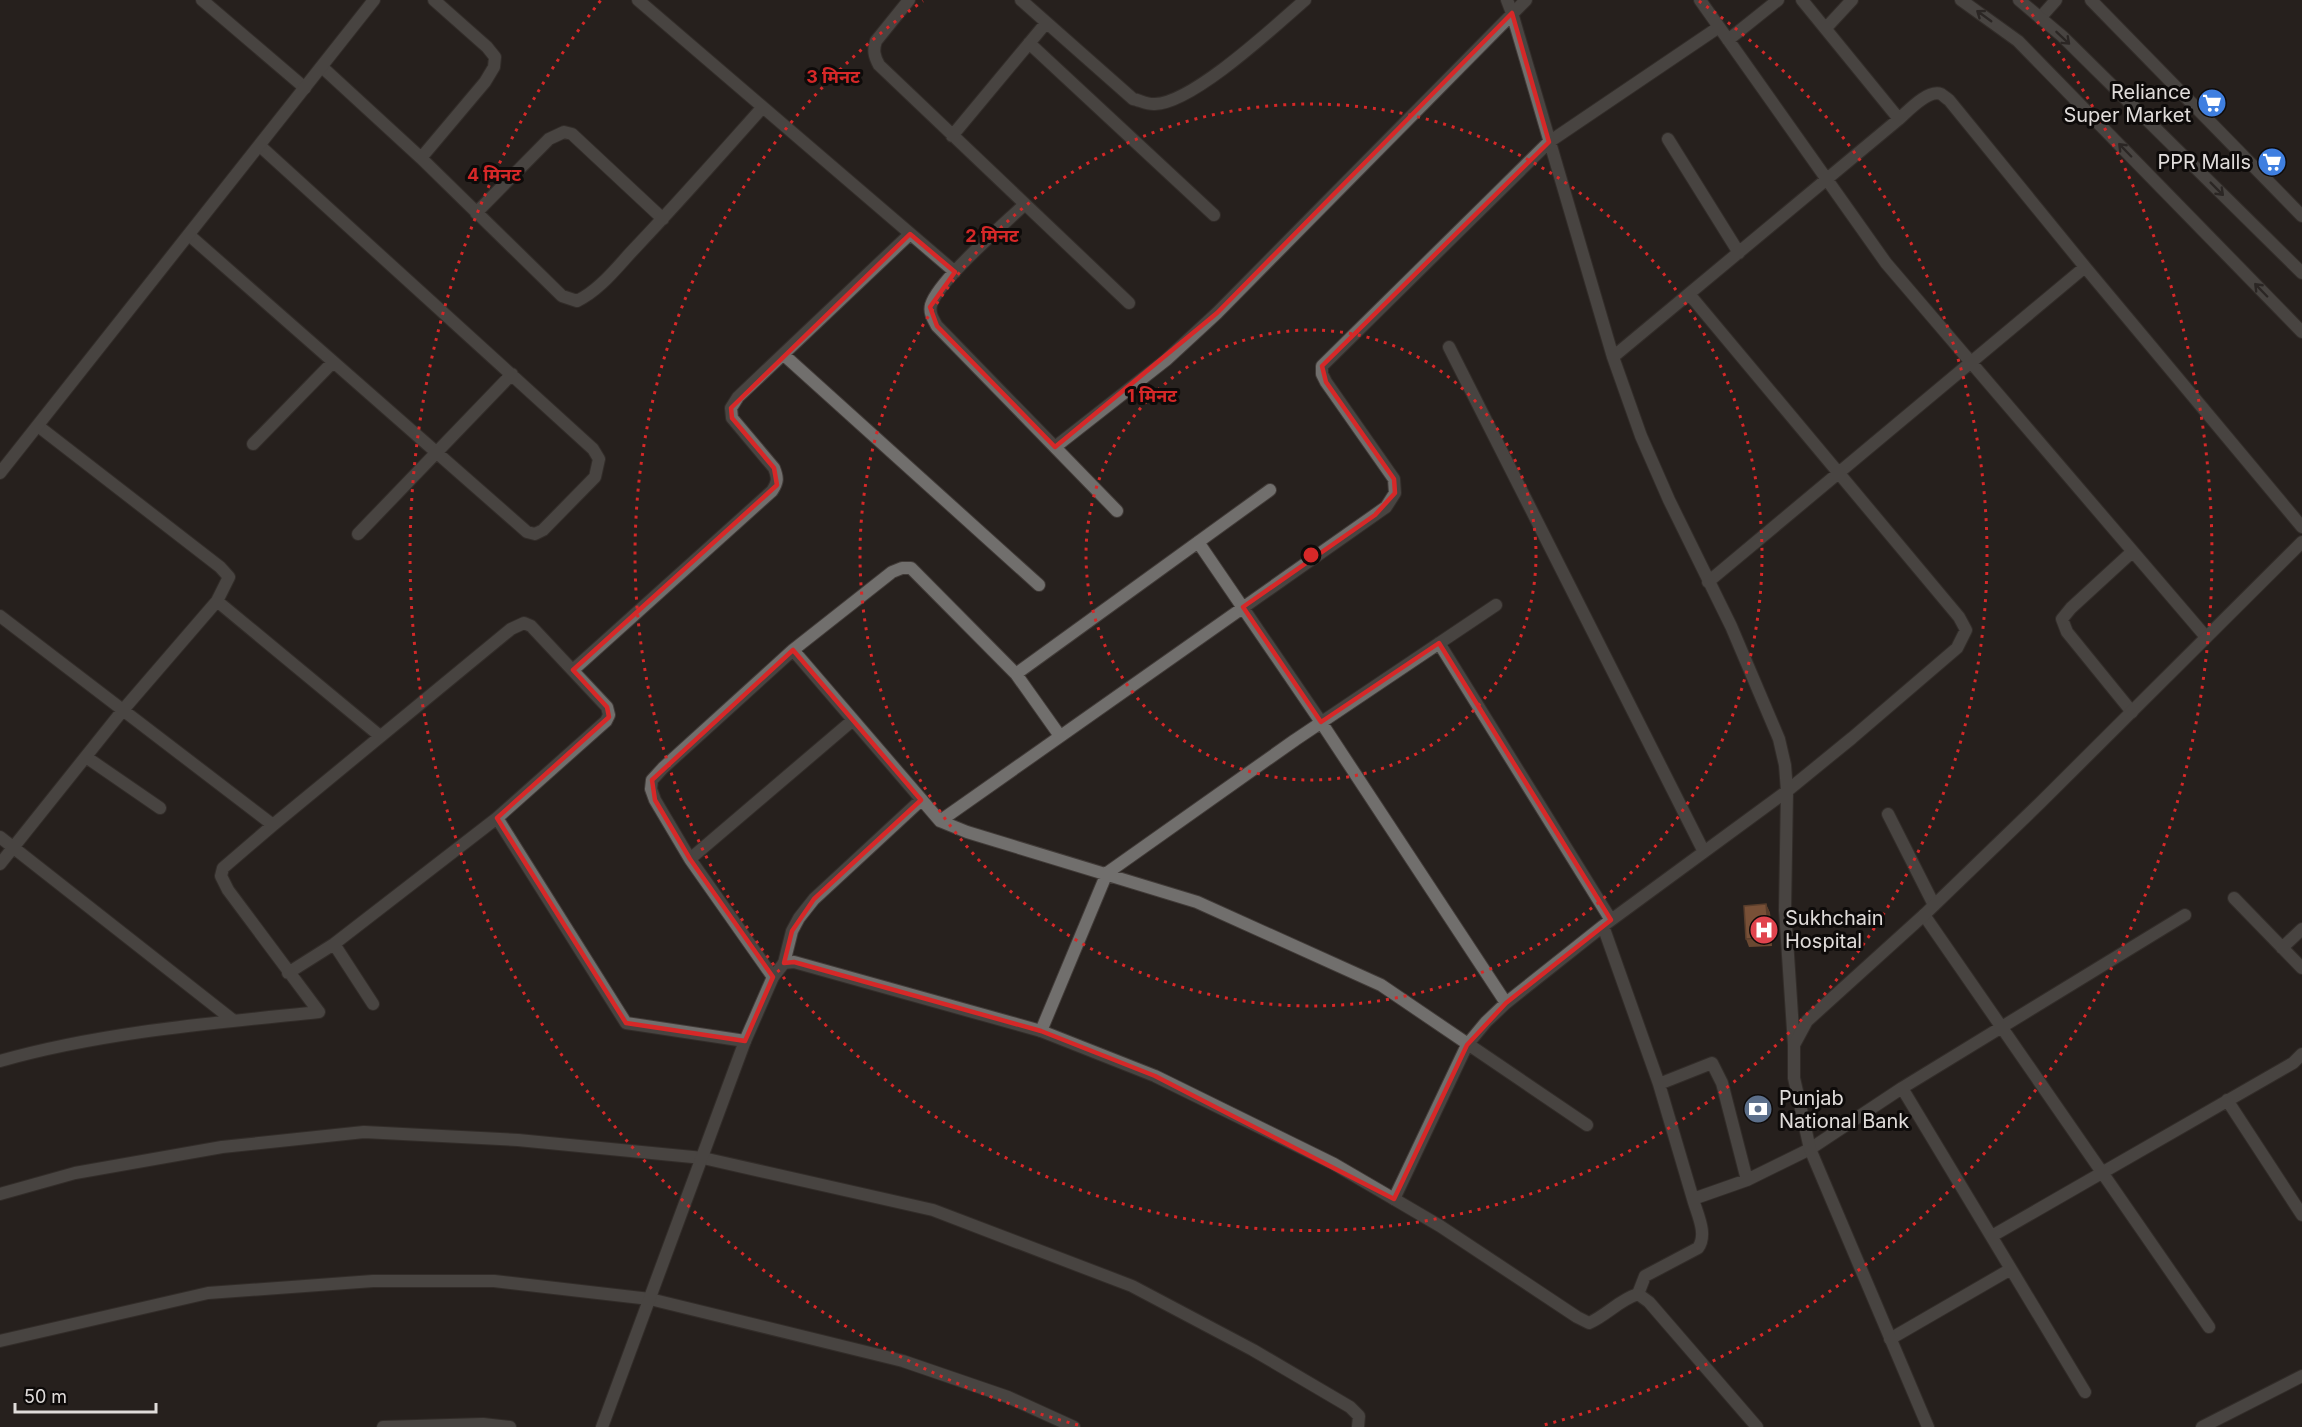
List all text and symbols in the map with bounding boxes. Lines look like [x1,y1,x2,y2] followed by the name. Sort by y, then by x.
[1976,10,1992,23] one-way arrow
[2055,31,2070,45] one-way arrow
[806,66,860,87] text: 3 मिनट
[2063,80,2191,127] place label: Reliance Super Market
[2196,87,2228,119] supermarket icon: Reliance Super Market
[2117,143,2132,158] one-way arrow
[2256,146,2288,178] supermarket icon: PPR Malls
[2157,150,2251,174] place label: PPR Malls
[467,164,521,185] text: 4 मिनट
[2210,182,2225,197] one-way arrow
[965,225,1019,246] text: 2 मिनट
[2254,282,2268,297] one-way arrow
[1127,385,1177,406] text: 1 मिनट
[1301,545,1321,565] centre of rings
[1785,906,1884,953] place label: Sukhchain Hospital
[1748,914,1780,946] hospital icon: Sukhchain Hospital
[1779,1086,1909,1133] place label: Punjab National Bank
[1742,1093,1774,1125] bank icon: Punjab National Bank
[15,1376,156,1414] scale bar
[24,1386,67,1407] text: 50 m

